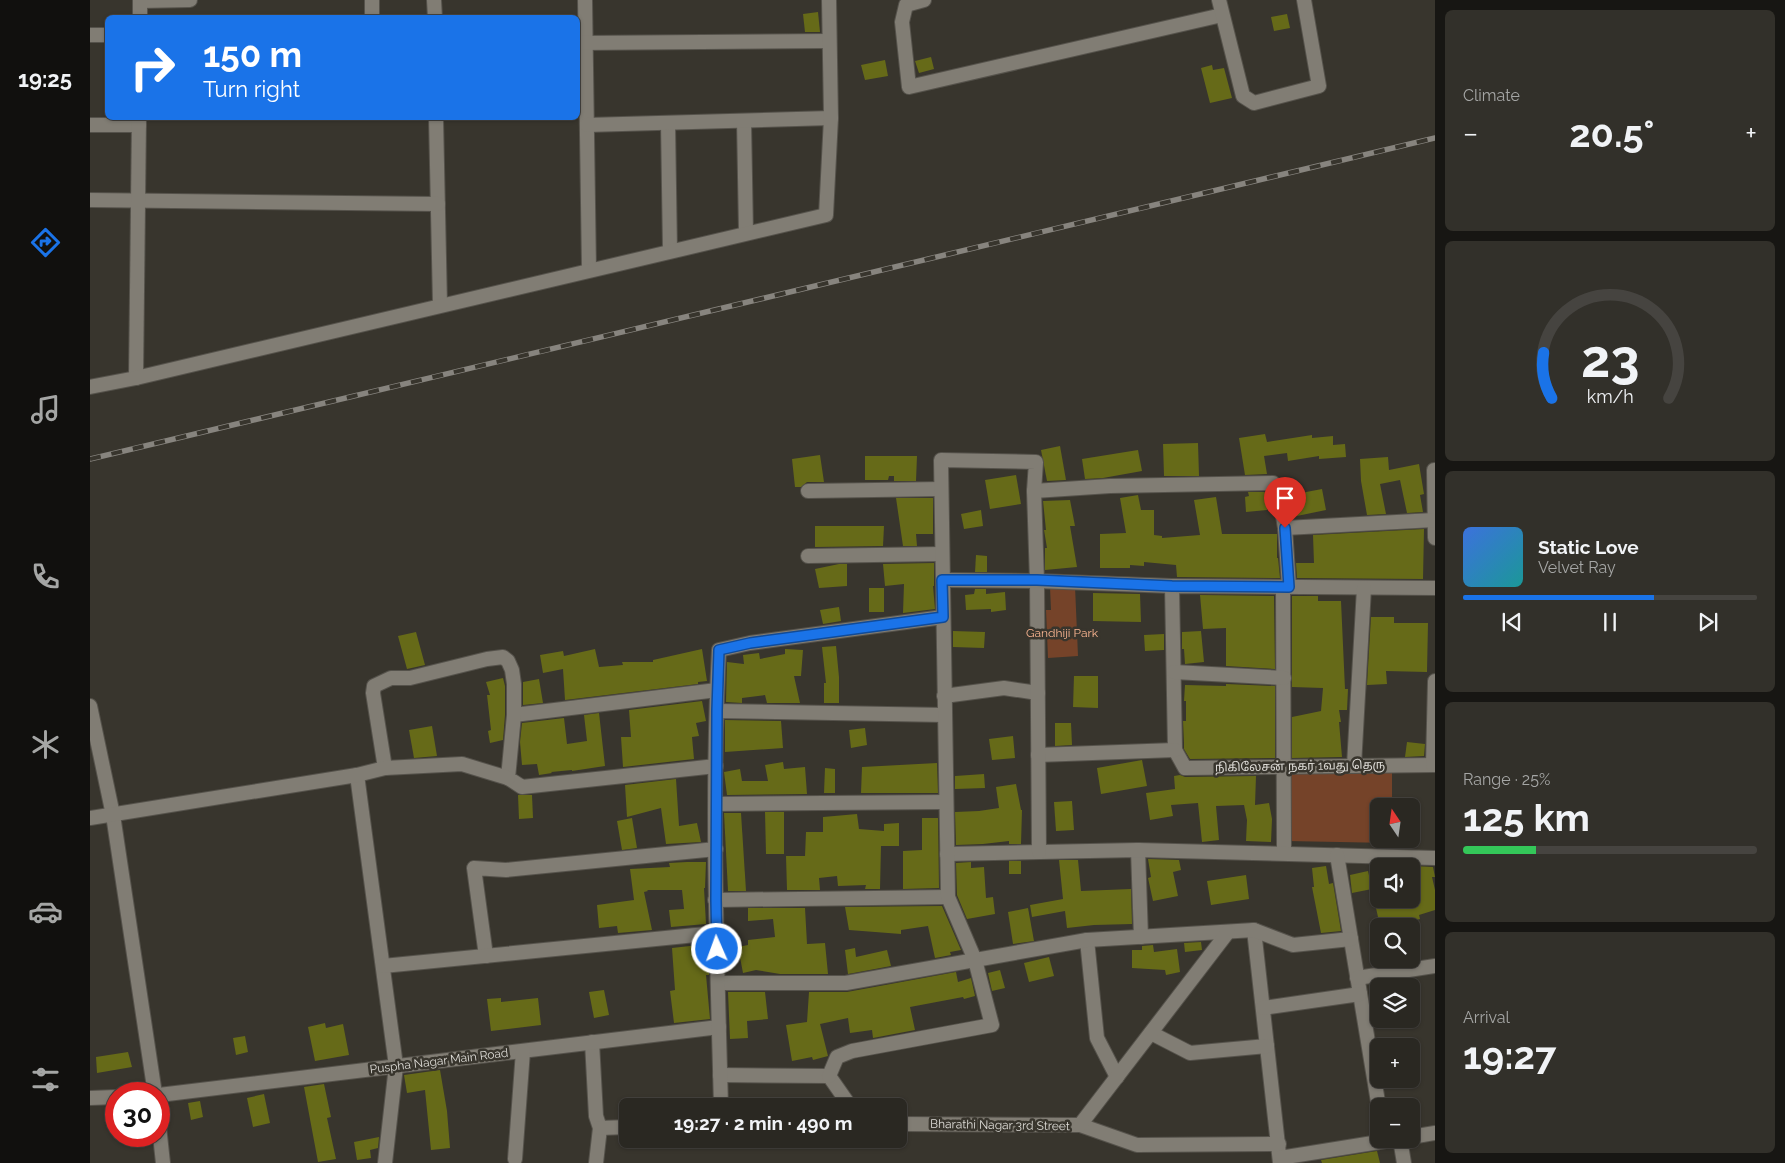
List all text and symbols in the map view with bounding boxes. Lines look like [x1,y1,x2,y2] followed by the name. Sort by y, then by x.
[203,34,302,75] text: 150 m
[120,35,185,100] icon: right
[18,66,72,92] text: 19:25
[203,76,300,102] text: Turn right
[1463,86,1520,105] text: Climate
[1569,111,1654,156] text: 20.5°
[1463,117,1478,150] text: −
[1745,117,1757,150] text: +
[28,225,63,260] icon: directions
[1581,328,1639,389] text: 23
[1586,386,1634,407] text: km/h
[28,392,63,427] icon: music
[1264,477,1306,528] pin
[1271,484,1299,512] icon: arrive
[1538,536,1639,558] text: Static Love
[1538,558,1616,577] text: Velvet Ray
[28,559,63,594] icon: phone
[1498,608,1526,636] icon: previous
[1596,608,1624,636] icon: pause
[1694,608,1722,636] icon: next
[1026,626,1099,640] park label: Gandhiji Park
[28,727,63,762] icon: climate
[1215,758,1386,775] street label: நிகிலேசன் நகர் 1வது தெரு
[1463,770,1550,789] text: Range · 25%
[1463,795,1590,840] text: 125 km
[1370,798,1420,848] north arrow
[1370,798,1420,1148] map controls
[1370,858,1420,908] button: sound
[28,894,63,929] icon: car
[1370,918,1420,968] button: search
[690,922,742,974] position arrow
[1370,978,1420,1028] button: layers
[1463,1008,1510,1027] text: Arrival
[1463,1033,1556,1078] text: 19:27
[1370,1038,1420,1088] button: +
[369,1046,509,1076] street label: Puspha Nagar Main Road
[28,1062,63,1097] icon: filters
[105,1082,170,1147] speed limit sign: 30
[1370,1098,1420,1148] button: −
[674,1112,852,1134] text: 19:27 · 2 min · 490 m
[930,1117,1070,1133] street label: Bharathi Nagar 3rd Street

